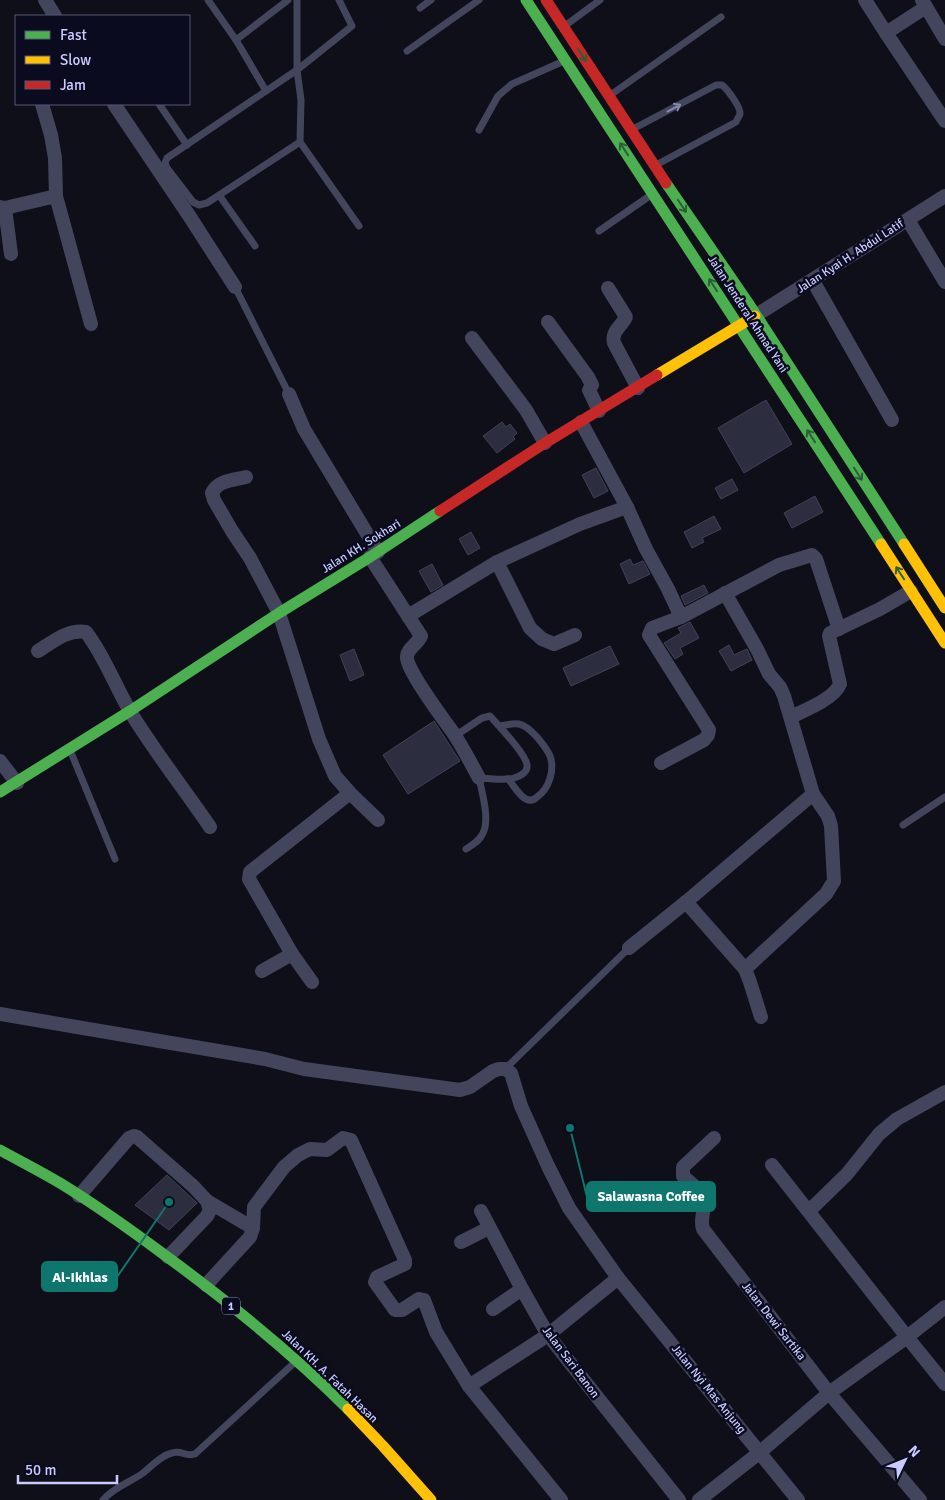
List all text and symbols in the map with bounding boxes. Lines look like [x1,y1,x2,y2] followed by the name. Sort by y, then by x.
[15,15,190,105] legend
[60,26,87,44] text: Fast
[577,48,587,62] one-way arrow
[60,51,91,69] text: Slow
[60,76,86,94] text: Jam
[666,103,681,112] one-way arrow
[619,142,629,156] one-way arrow
[677,199,687,213] one-way arrow
[794,216,907,297] street label: Jalan Kyai H. Abdul Latif
[704,253,791,376] street label: Jalan Jenderal Ahmad Yani
[708,278,718,292] one-way arrow
[806,430,816,444] one-way arrow
[853,467,863,481] one-way arrow
[319,516,404,577] street label: Jalan KH. Sokhari
[894,566,904,580] one-way arrow
[587,1182,715,1211] callout: Salawasna Coffee
[597,1188,705,1205] text: Salawasna Coffee
[42,1262,117,1291] callout: Al-Ikhlas
[52,1269,108,1286] text: Al-Ikhlas
[738,1279,809,1364] street label: Jalan Dewi Sartika
[222,1298,240,1314] road number: 1
[539,1323,602,1401] street label: Jalan Sari Banon
[278,1327,381,1426] street label: Jalan KH. A. Fatah Hasan
[668,1342,749,1437] street label: Jalan Nyi Mas Anjung
[880,1435,930,1485] north arrow
[905,1442,924,1461] text: N
[18,1452,116,1484] scale bar
[25,1461,56,1479] text: 50 m

